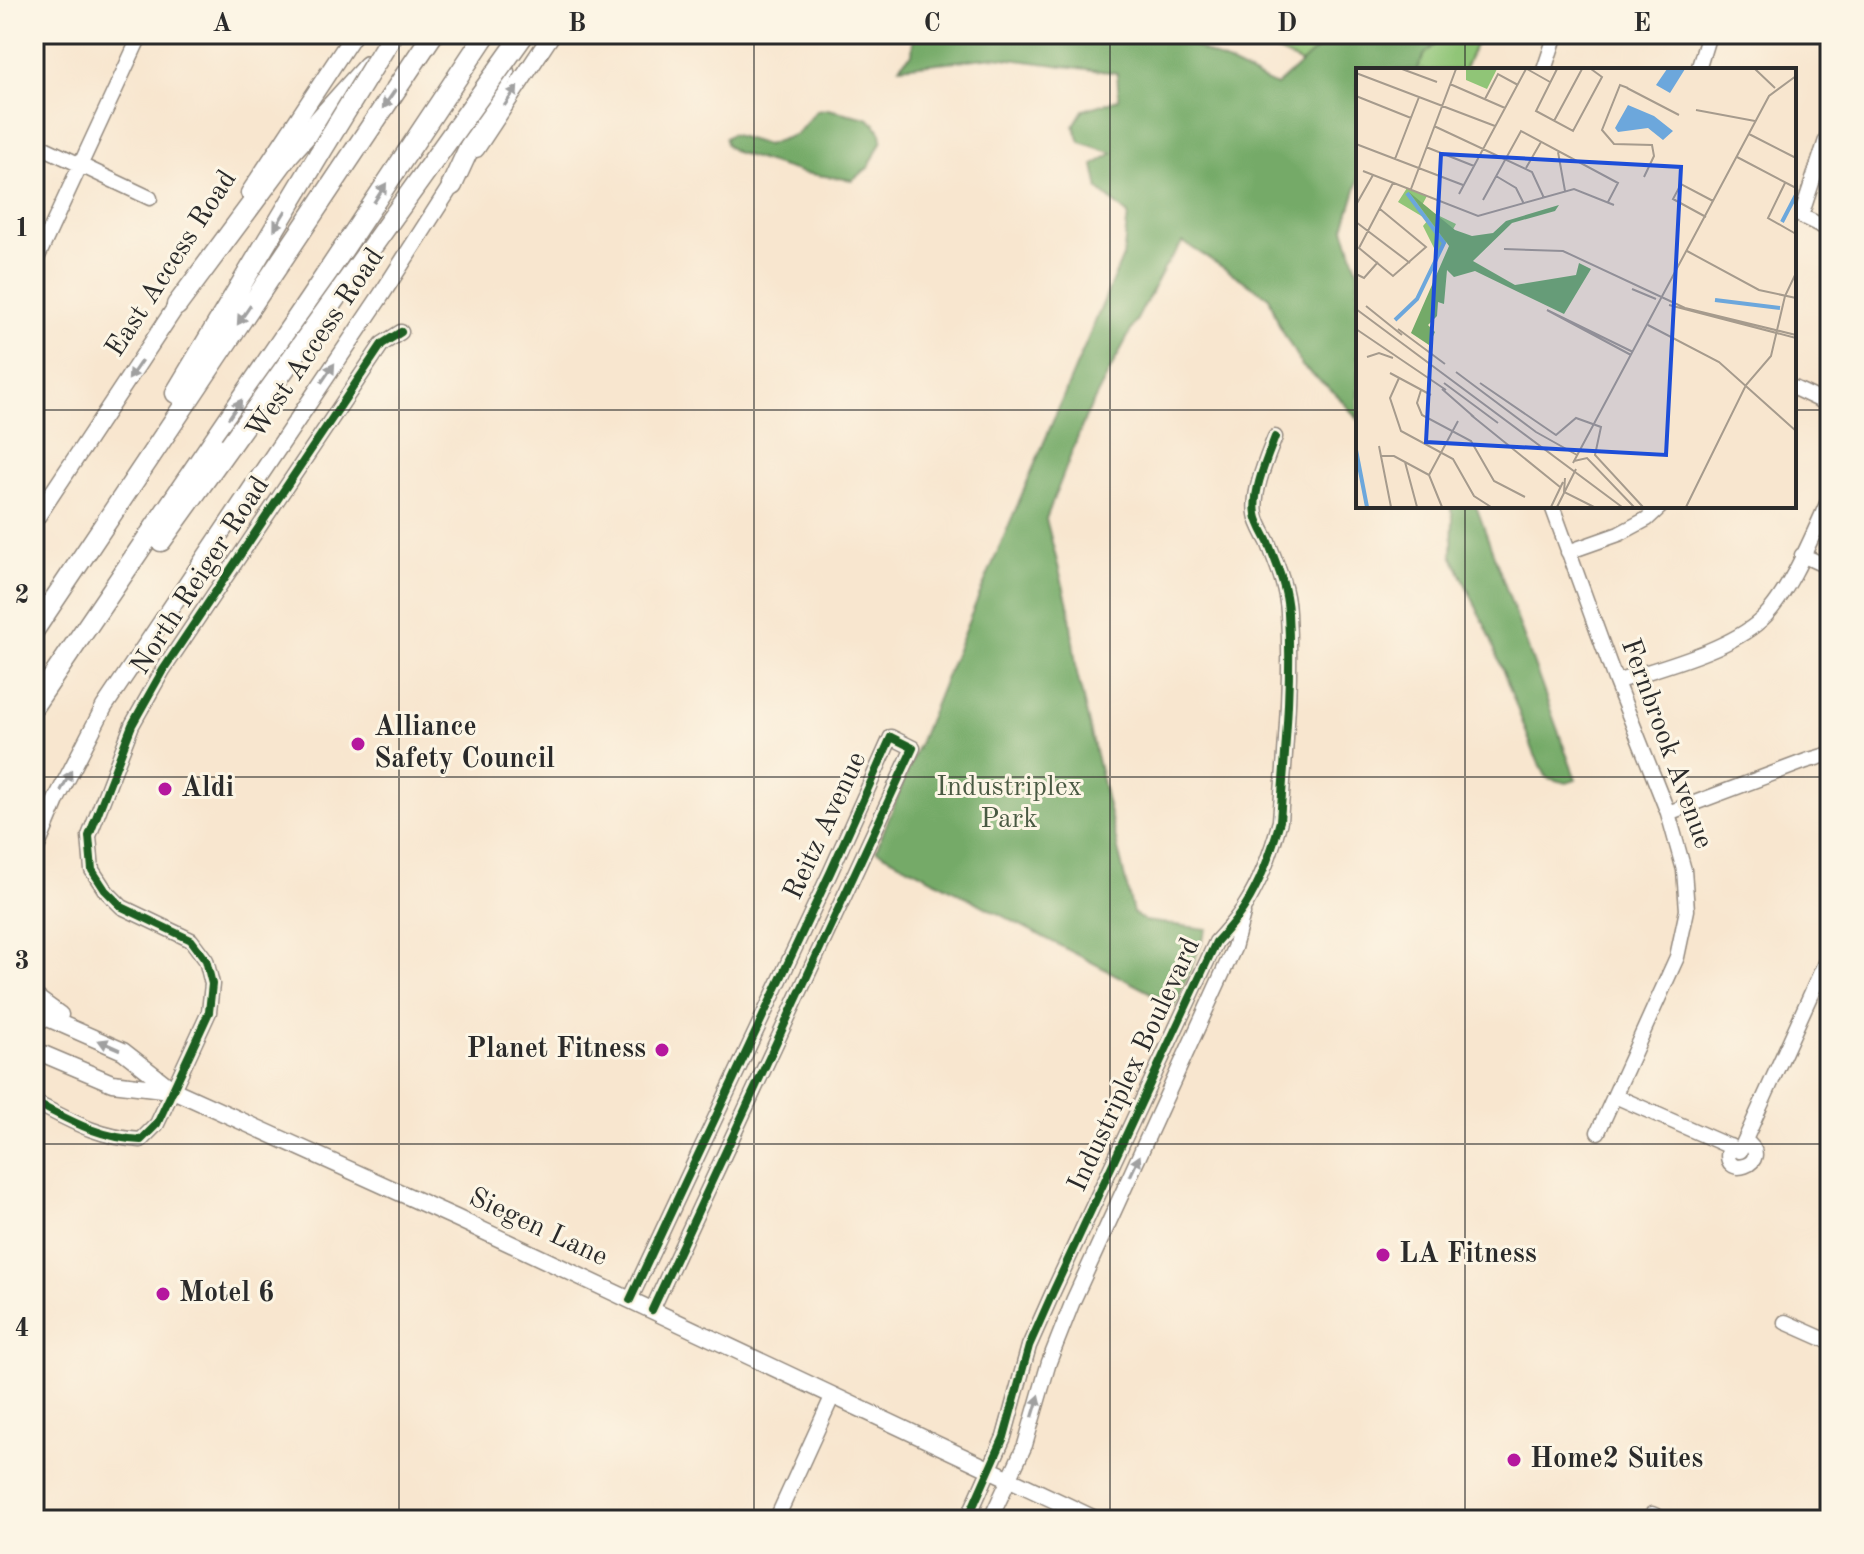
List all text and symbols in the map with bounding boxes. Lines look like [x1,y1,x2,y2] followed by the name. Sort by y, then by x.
[212,11,232,37] text: A
[568,11,586,37] text: B
[923,11,941,37] text: C
[1277,11,1297,37] text: D
[1633,11,1651,37] text: E
[1356,68,1796,508] inset map
[503,86,518,107] one-way arrow
[382,88,397,109] one-way arrow
[101,166,243,362] street label: East Access Road
[373,182,387,204] one-way arrow
[273,209,287,231] one-way arrow
[14,216,30,242] text: 1
[242,244,390,444] street label: West Access Road
[237,304,252,325] one-way arrow
[127,360,142,381] one-way arrow
[321,362,336,383] one-way arrow
[228,398,243,419] one-way arrow
[127,472,275,680] street label: North Reiger Road
[14,583,30,609] text: 2
[1615,635,1717,853] street label: Fernbrook Avenue
[374,714,555,774] place label: Alliance Safety Council
[349,735,367,753] marker: Alliance Safety Council
[780,748,872,904] street label: Reitz Avenue
[59,770,72,793] one-way arrow
[936,774,1082,834] park label: Industriplex Park
[181,775,234,803] place label: Aldi
[156,780,174,798] marker: Aldi
[1064,934,1206,1196] street label: Industriplex Boulevard
[14,949,30,975] text: 3
[467,1036,646,1064] place label: Planet Fitness
[98,1038,121,1052] one-way arrow
[653,1041,671,1059] marker: Planet Fitness
[1128,1154,1141,1178] one-way arrow
[464,1184,612,1272] street label: Siegen Lane
[1399,1241,1537,1269] place label: LA Fitness
[1374,1246,1392,1264] marker: LA Fitness
[179,1280,274,1308] place label: Motel 6
[154,1285,172,1303] marker: Motel 6
[14,1316,30,1342] text: 4
[1030,1394,1043,1418] one-way arrow
[1530,1446,1703,1474] place label: Home2 Suites
[1505,1451,1523,1469] marker: Home2 Suites

